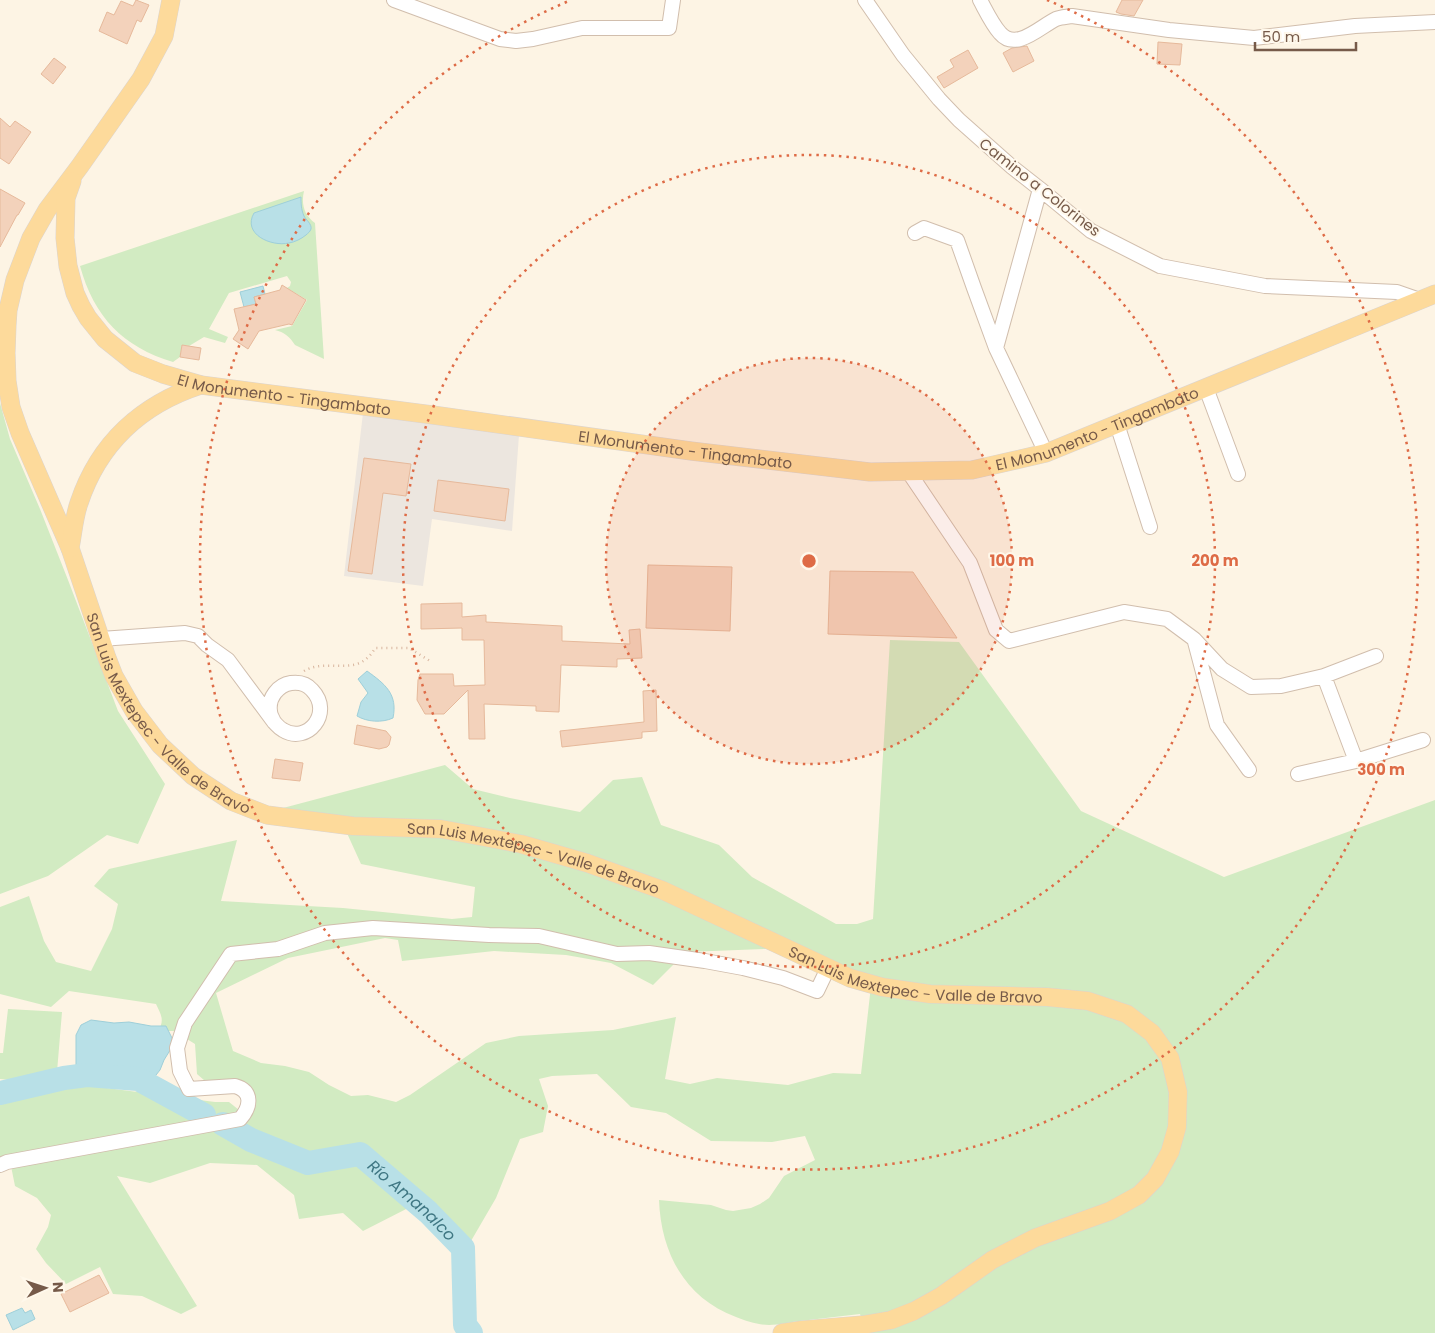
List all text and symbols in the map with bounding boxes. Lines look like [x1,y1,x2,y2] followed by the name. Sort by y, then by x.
[1255,20,1356,52] scale bar
[1262,26,1300,47] text: 50 m
[975,133,1105,241] street label: Camino a Colorines
[175,368,392,420] street label: El Monumento - Tingambato
[993,381,1202,475] street label: El Monumento - Tingambato
[577,425,793,473] street label: El Monumento - Tingambato
[990,550,1034,571] text: 100 m
[1191,550,1239,571] text: 200 m
[800,552,818,570] centre of rings
[82,610,254,818] street label: San Luis Mextepec - Valle de Bravo
[1357,759,1405,780] text: 300 m
[407,817,663,899] street label: San Luis Mextepec - Valle de Bravo
[785,940,1043,1007] street label: San Luis Mextepec - Valle de Bravo
[363,1154,461,1246] water label: Río Amanalco
[20,1263,70,1313] north arrow
[48,1282,68,1293] text: N

